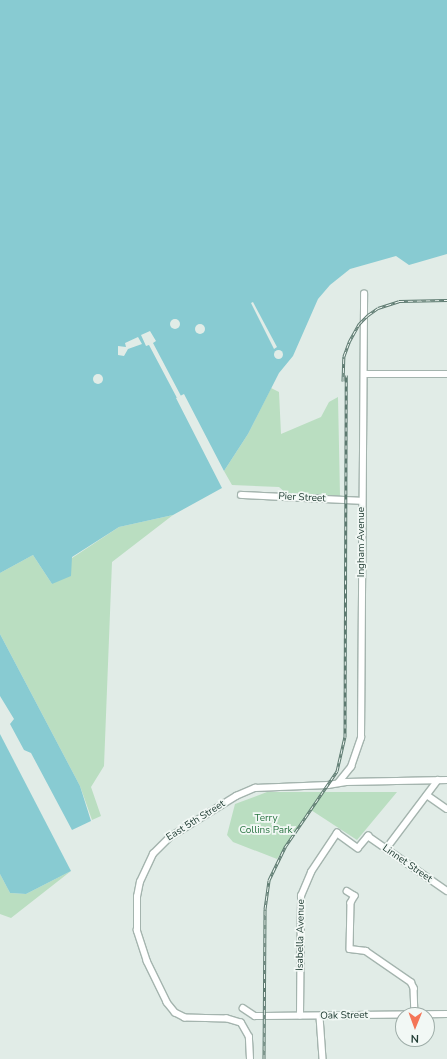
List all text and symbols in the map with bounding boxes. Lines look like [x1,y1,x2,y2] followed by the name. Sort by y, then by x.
[278,491,326,505] street label: Pier Street
[356,507,368,577] street label: Ingham Avenue
[164,798,228,844] street label: East 5th Street
[239,812,293,836] park label: Terry Collins Park
[380,843,434,885] street label: Linnet Street
[294,899,308,971] street label: Isabella Avenue
[395,1007,435,1047] north arrow
[320,1010,368,1022] street label: Oak Street
[411,1031,419,1046] text: N

